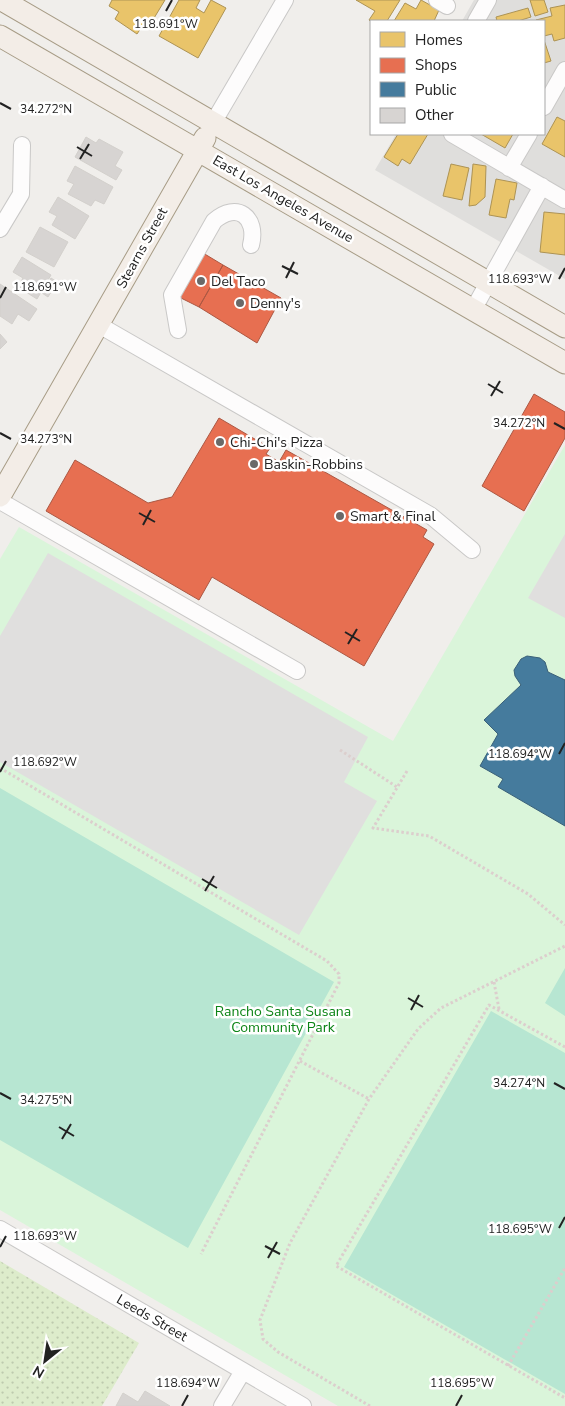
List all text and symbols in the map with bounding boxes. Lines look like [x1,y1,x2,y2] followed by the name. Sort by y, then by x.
[134,16,198,32] text: 118.691°W
[370,20,545,135] legend
[415,30,463,50] text: Homes
[415,55,457,75] text: Shops
[415,80,456,100] text: Public
[20,101,72,117] text: 34.272°N
[415,105,454,125] text: Other
[209,151,357,247] street label: East Los Angeles Avenue
[112,204,172,292] street label: Stearns Street
[488,271,552,287] text: 118.693°W
[211,272,266,291] place label: Del Taco
[195,275,207,287] marker: Del Taco
[13,279,77,295] text: 118.691°W
[250,294,301,313] place label: Denny's
[234,297,246,309] marker: Denny's
[493,415,545,431] text: 34.272°N
[20,431,72,447] text: 34.273°N
[230,433,323,452] place label: Chi-Chi's Pizza
[214,436,226,448] marker: Chi-Chi's Pizza
[264,455,363,474] place label: Baskin-Robbins
[248,458,260,470] marker: Baskin-Robbins
[350,507,436,526] place label: Smart & Final
[334,510,346,522] marker: Smart & Final
[488,746,552,762] text: 118.694°W
[13,754,77,770] text: 118.692°W
[215,1002,351,1037] park label: Rancho Santa Susana Community Park
[493,1075,545,1091] text: 34.274°N
[20,1092,72,1108] text: 34.275°N
[488,1221,552,1237] text: 118.695°W
[13,1228,77,1244] text: 118.693°W
[113,1290,191,1346] street label: Leeds Street
[20,1336,70,1386] north arrow
[29,1361,48,1383] text: N
[156,1375,220,1391] text: 118.694°W
[430,1375,494,1391] text: 118.695°W

